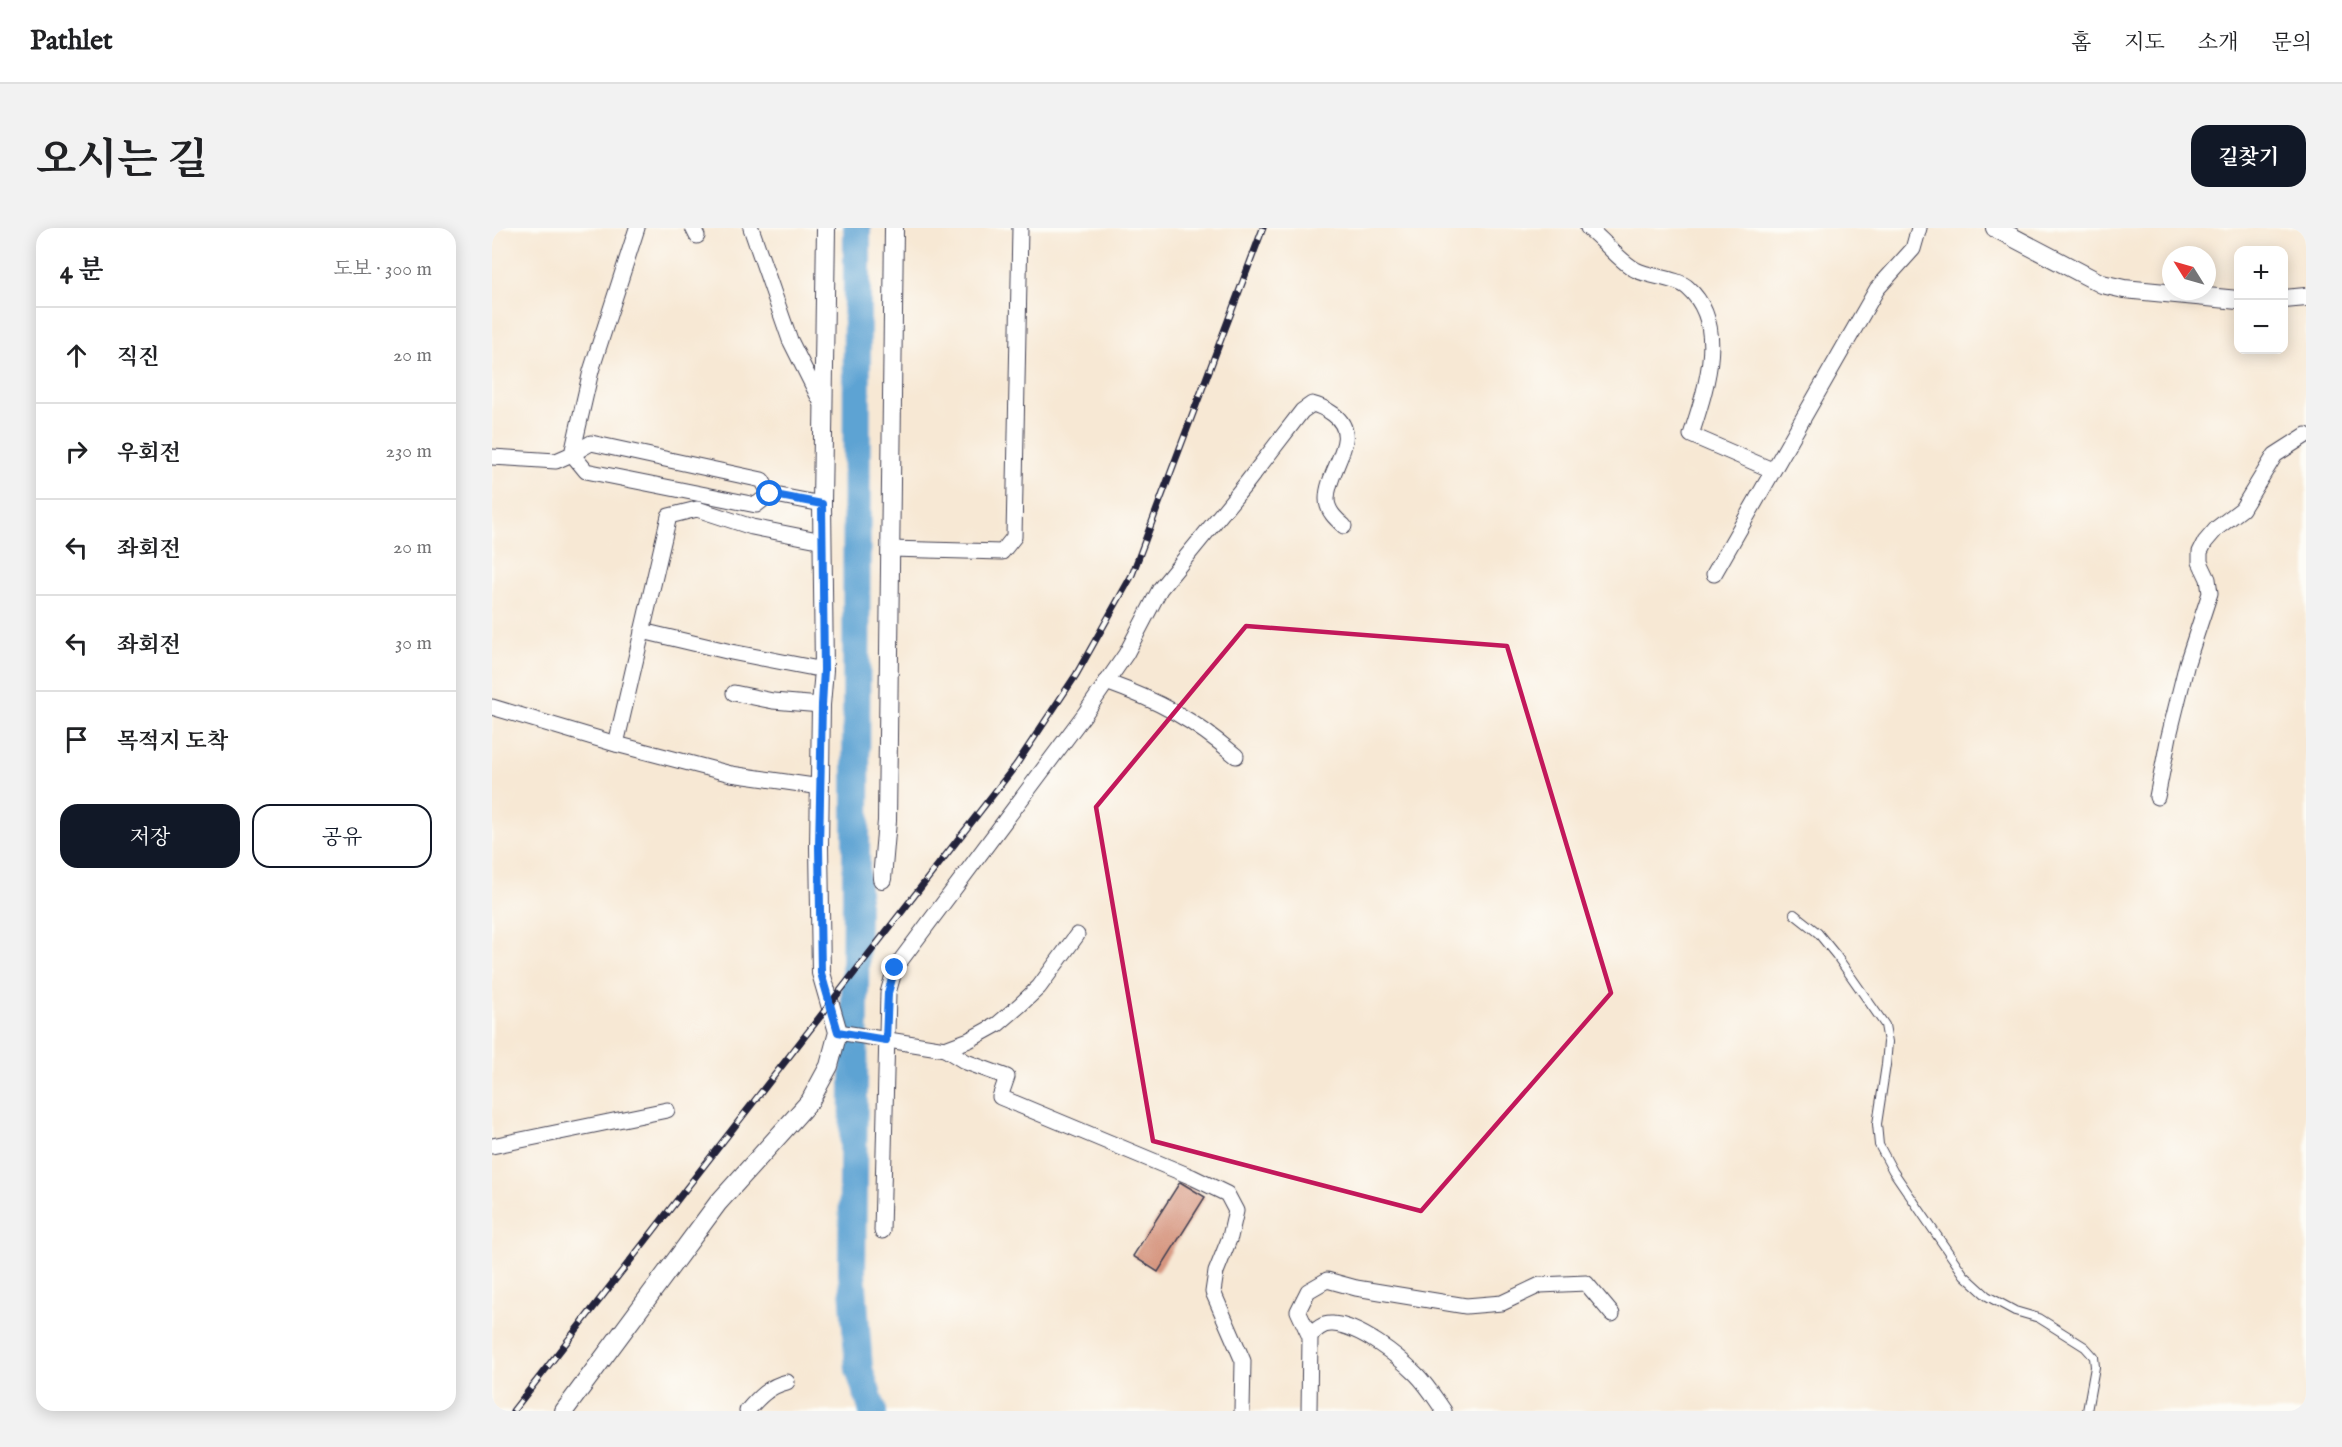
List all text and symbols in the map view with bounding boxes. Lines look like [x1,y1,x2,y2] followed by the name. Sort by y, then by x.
[30,24,113,59] text: Pathlet
[2071,30,2091,57] text: 홈
[2124,30,2165,57] text: 지도
[2198,30,2238,57] text: 소개
[2271,30,2312,57] text: 문의
[2191,125,2306,187] button: 길찾기
[36,135,207,188] text: 오시는 길
[2162,246,2216,300] north arrow
[2234,246,2288,354] map controls
[2234,246,2288,300] button: +
[60,254,104,287] text: 4 분
[333,257,432,282] text: 도보 · 300 m
[2234,300,2288,354] button: −
[60,339,93,372] icon: ahead
[393,343,432,368] text: 20 m
[117,344,160,372] text: 직진
[60,435,93,468] icon: right
[386,439,432,464] text: 230 m
[117,440,181,468] text: 우회전
[756,480,782,506] route start
[60,531,93,564] icon: left
[393,535,432,560] text: 20 m
[117,536,181,564] text: 좌회전
[60,627,93,660] icon: left
[395,631,432,656] text: 30 m
[117,632,181,660] text: 좌회전
[60,723,93,756] icon: arrive
[117,728,228,756] text: 목적지 도착
[60,804,240,868] button: 저장
[252,804,432,868] button: 공유
[881,954,907,980] route end

